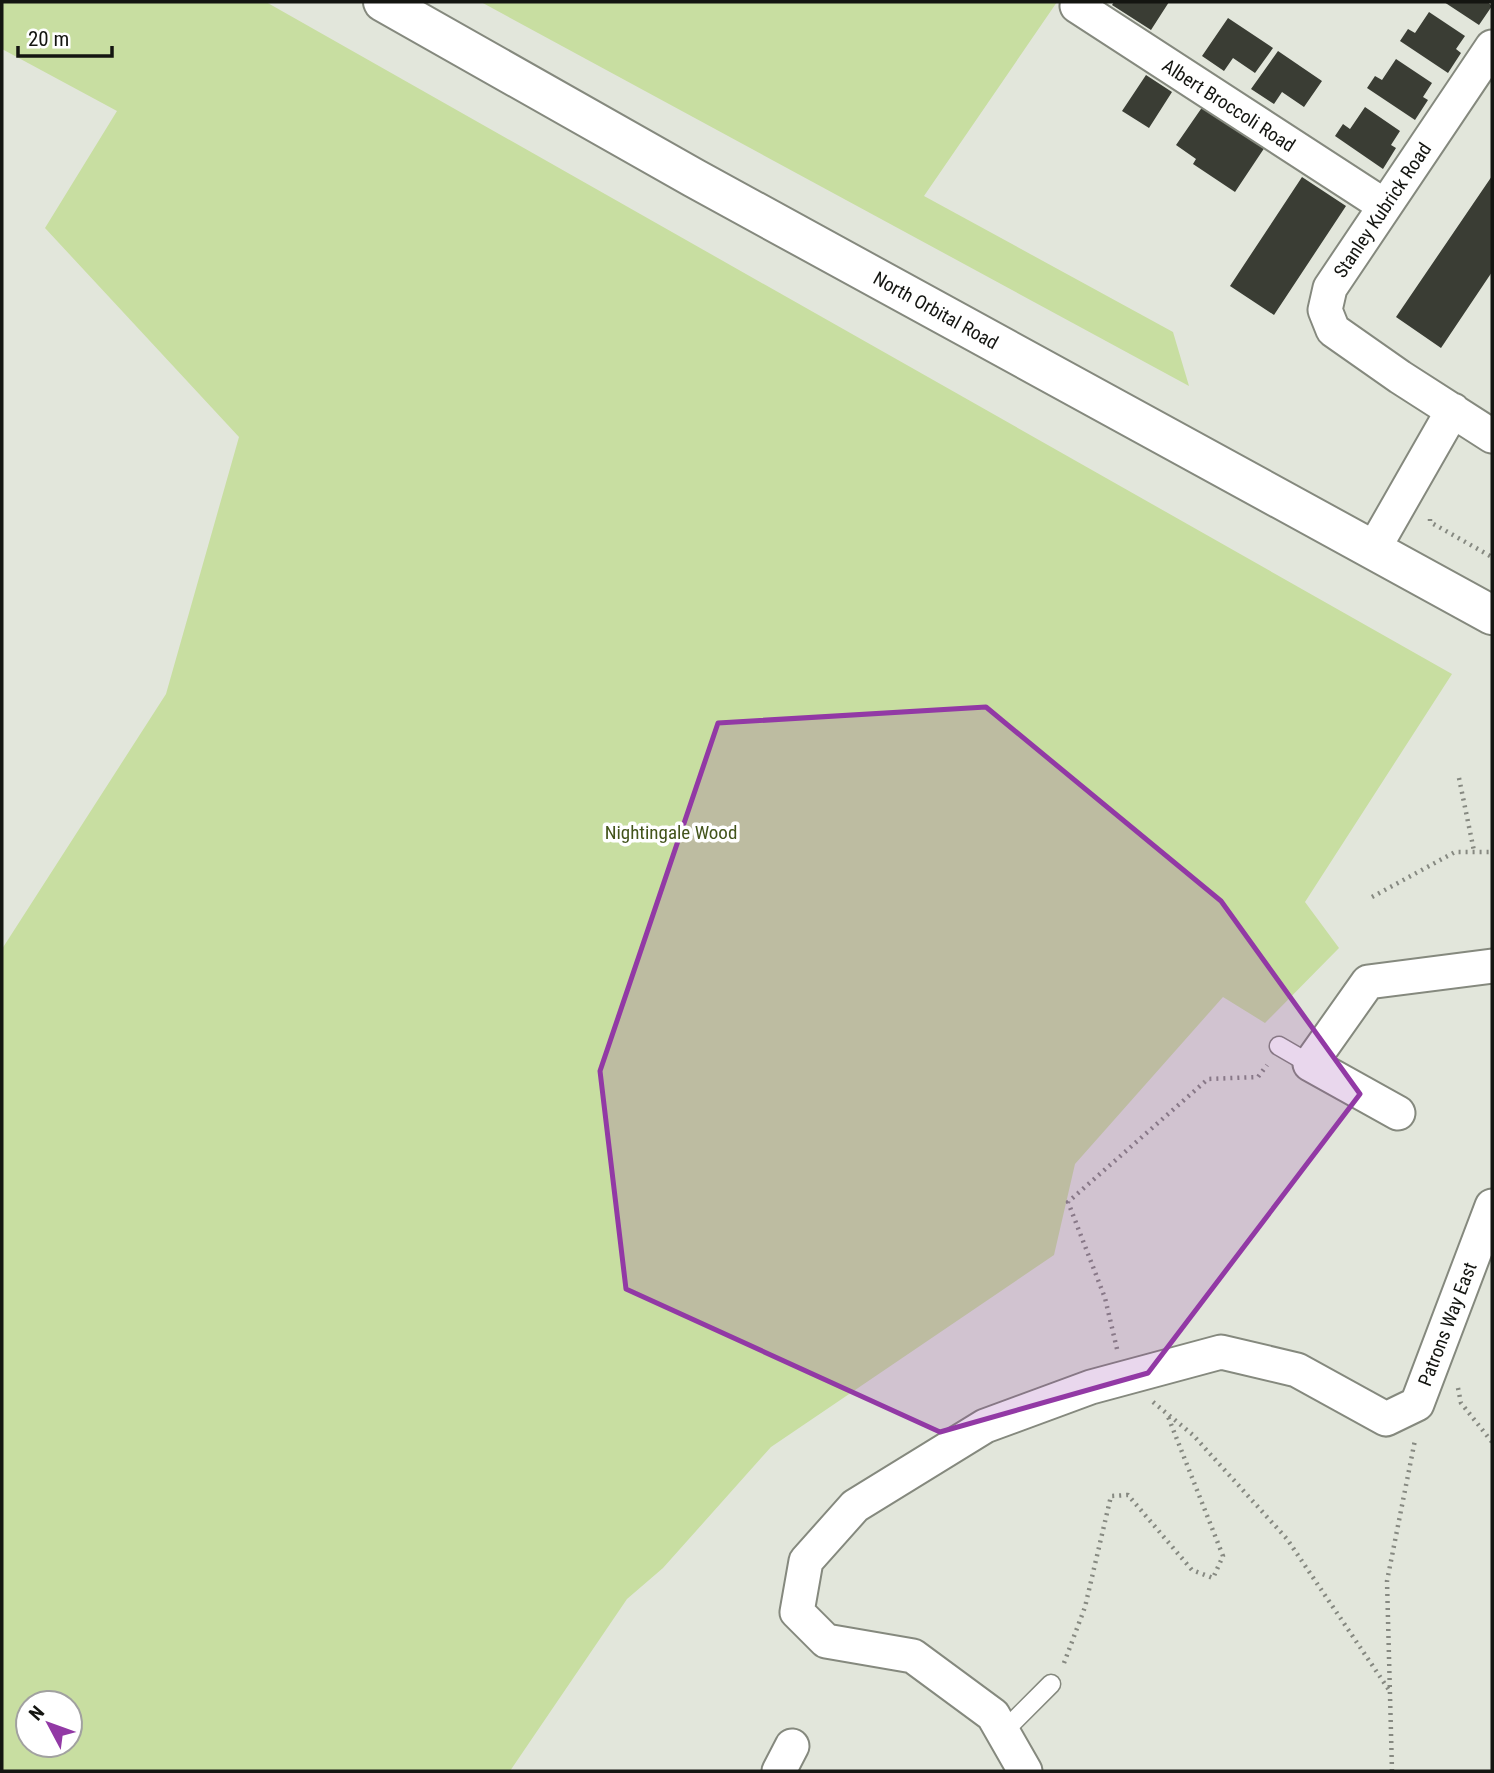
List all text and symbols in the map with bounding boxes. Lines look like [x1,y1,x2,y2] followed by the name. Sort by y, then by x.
[18,14,112,58] scale bar
[28,27,69,51] text: 20 m
[1158,54,1299,157] street label: Albert Broccoli Road
[1329,138,1436,282] street label: Stanley Kubrick Road
[869,267,1002,354] street label: North Orbital Road
[605,821,737,844] park label: Nightingale Wood
[1413,1259,1482,1389] street label: Patrons Way East
[14,1689,84,1759] north arrow
[24,1701,49,1725] text: N

